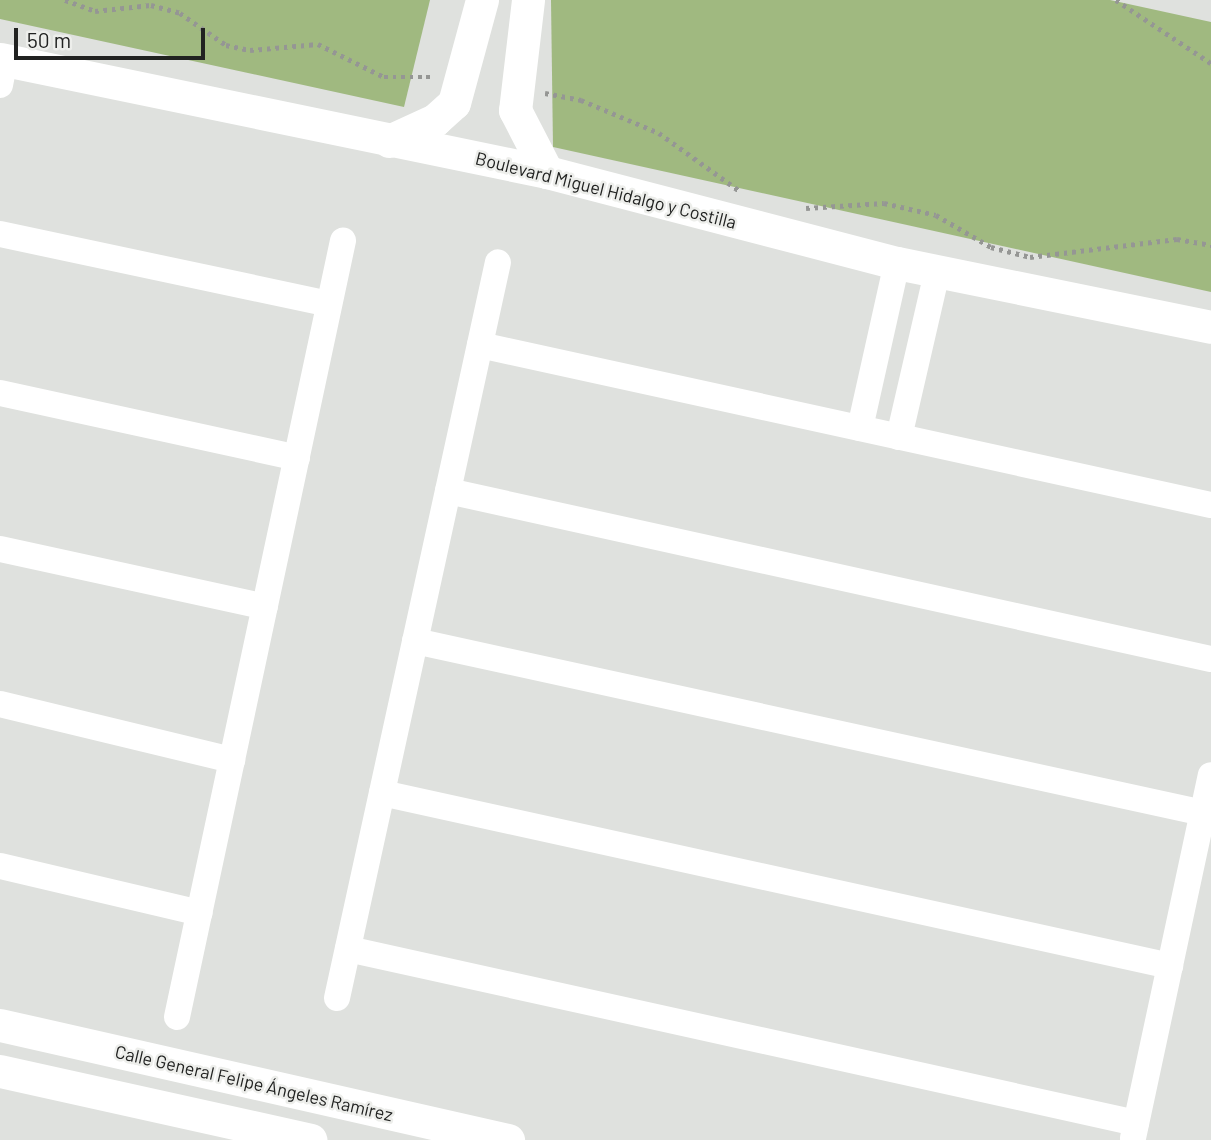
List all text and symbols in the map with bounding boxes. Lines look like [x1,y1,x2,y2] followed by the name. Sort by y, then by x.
[18,14,208,58] scale bar
[27,27,71,52] text: 50 m
[473,147,739,233] street label: Boulevard Miguel Hidalgo y Costilla
[113,1041,395,1125] street label: Calle General Felipe Ángeles Ramírez

